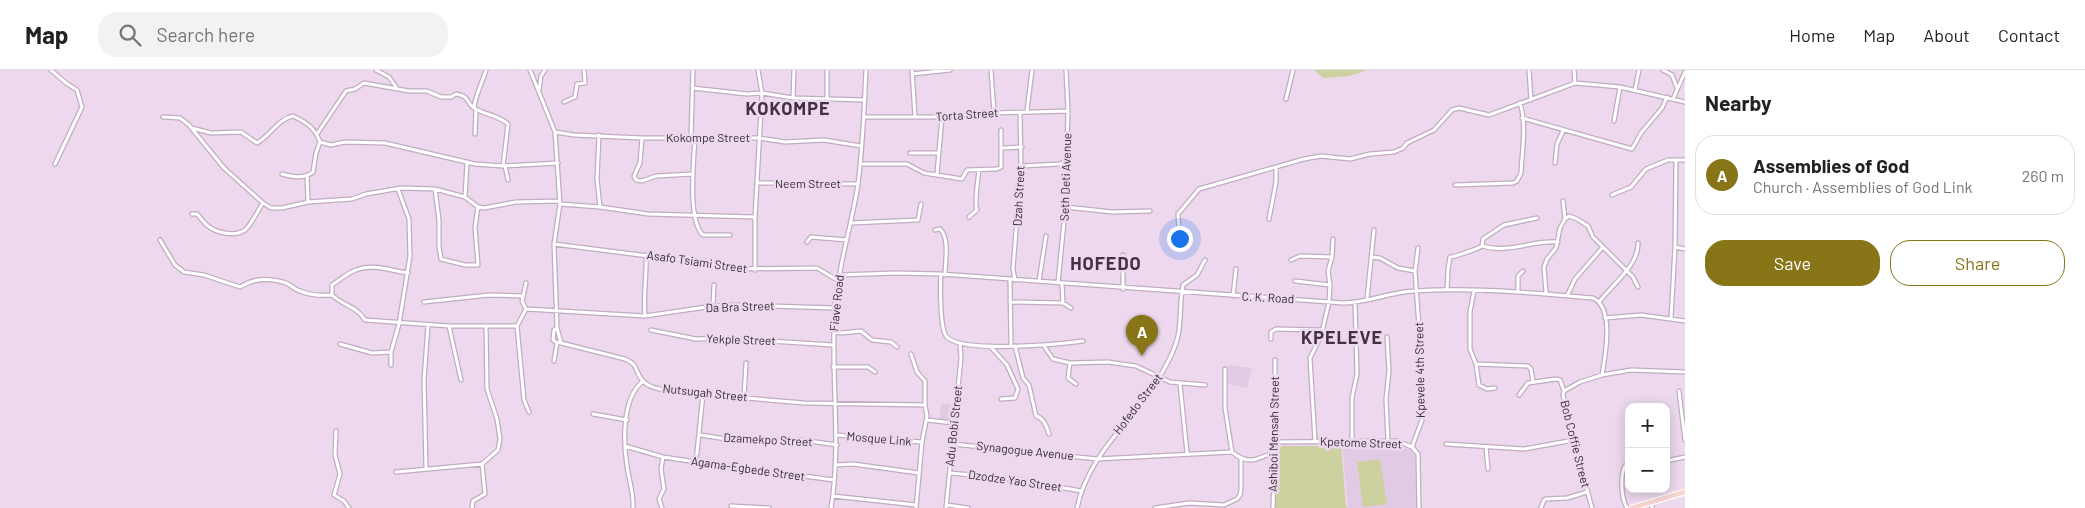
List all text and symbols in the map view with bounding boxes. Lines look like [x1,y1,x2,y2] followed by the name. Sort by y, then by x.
[98,12,448,57] search box
[25,20,68,49] text: Map
[116,21,144,49] icon: search
[156,23,255,46] text: Search here
[1789,24,1835,46] text: Home
[1863,24,1895,46] text: Map
[1923,24,1970,46] text: About
[1998,24,2060,46] text: Contact
[1705,90,1771,115] text: Nearby
[746,97,830,119] district label: KOKOMPE
[935,105,999,123] street label: Torta Street
[666,130,750,144] street label: Kokompe Street
[1056,133,1074,221] street label: Seth Deti Avenue
[1753,154,1909,177] text: Assemblies of God
[1009,165,1027,227] street label: Dzah Street
[1717,166,1727,185] text: A
[2022,166,2064,185] text: 260 m
[775,176,841,190] street label: Neem Street
[1753,177,1973,196] text: Church · Assemblies of God Link
[1167,226,1193,252] your location
[1705,240,1880,286] button: Save
[1890,240,2065,286] button: Share
[646,247,748,275] street label: Asafo Tsiami Street
[1070,252,1142,274] district label: HOFEDO
[826,274,846,332] street label: Fiave Road
[1241,289,1295,305] street label: C. K. Road
[705,298,775,314] street label: Da Bra Street
[1126,315,1158,356] pin: A
[1411,322,1427,418] street label: Kpevele 4th Street
[1301,326,1383,348] district label: KPELEVE
[706,331,776,347] street label: Yekple Street
[1110,370,1165,437] street label: Hofedo Street
[1265,376,1281,492] street label: Ashiboi Mensah Street
[662,381,748,403] street label: Nutsugah Street
[942,385,964,467] street label: Adu Bobi Street
[1558,399,1594,489] street label: Bob Coffie Street
[1625,403,1670,493] map controls
[1625,403,1670,448] button: +
[846,428,912,448] street label: Mosque Link
[723,430,813,448] street label: Dzamekpo Street
[1320,434,1402,450] street label: Kpetome Street
[976,438,1075,462] street label: Synagogue Avenue
[1625,448,1670,493] button: −
[690,453,806,483] street label: Agama-Egbede Street
[968,467,1063,493] street label: Dzodze Yao Street

